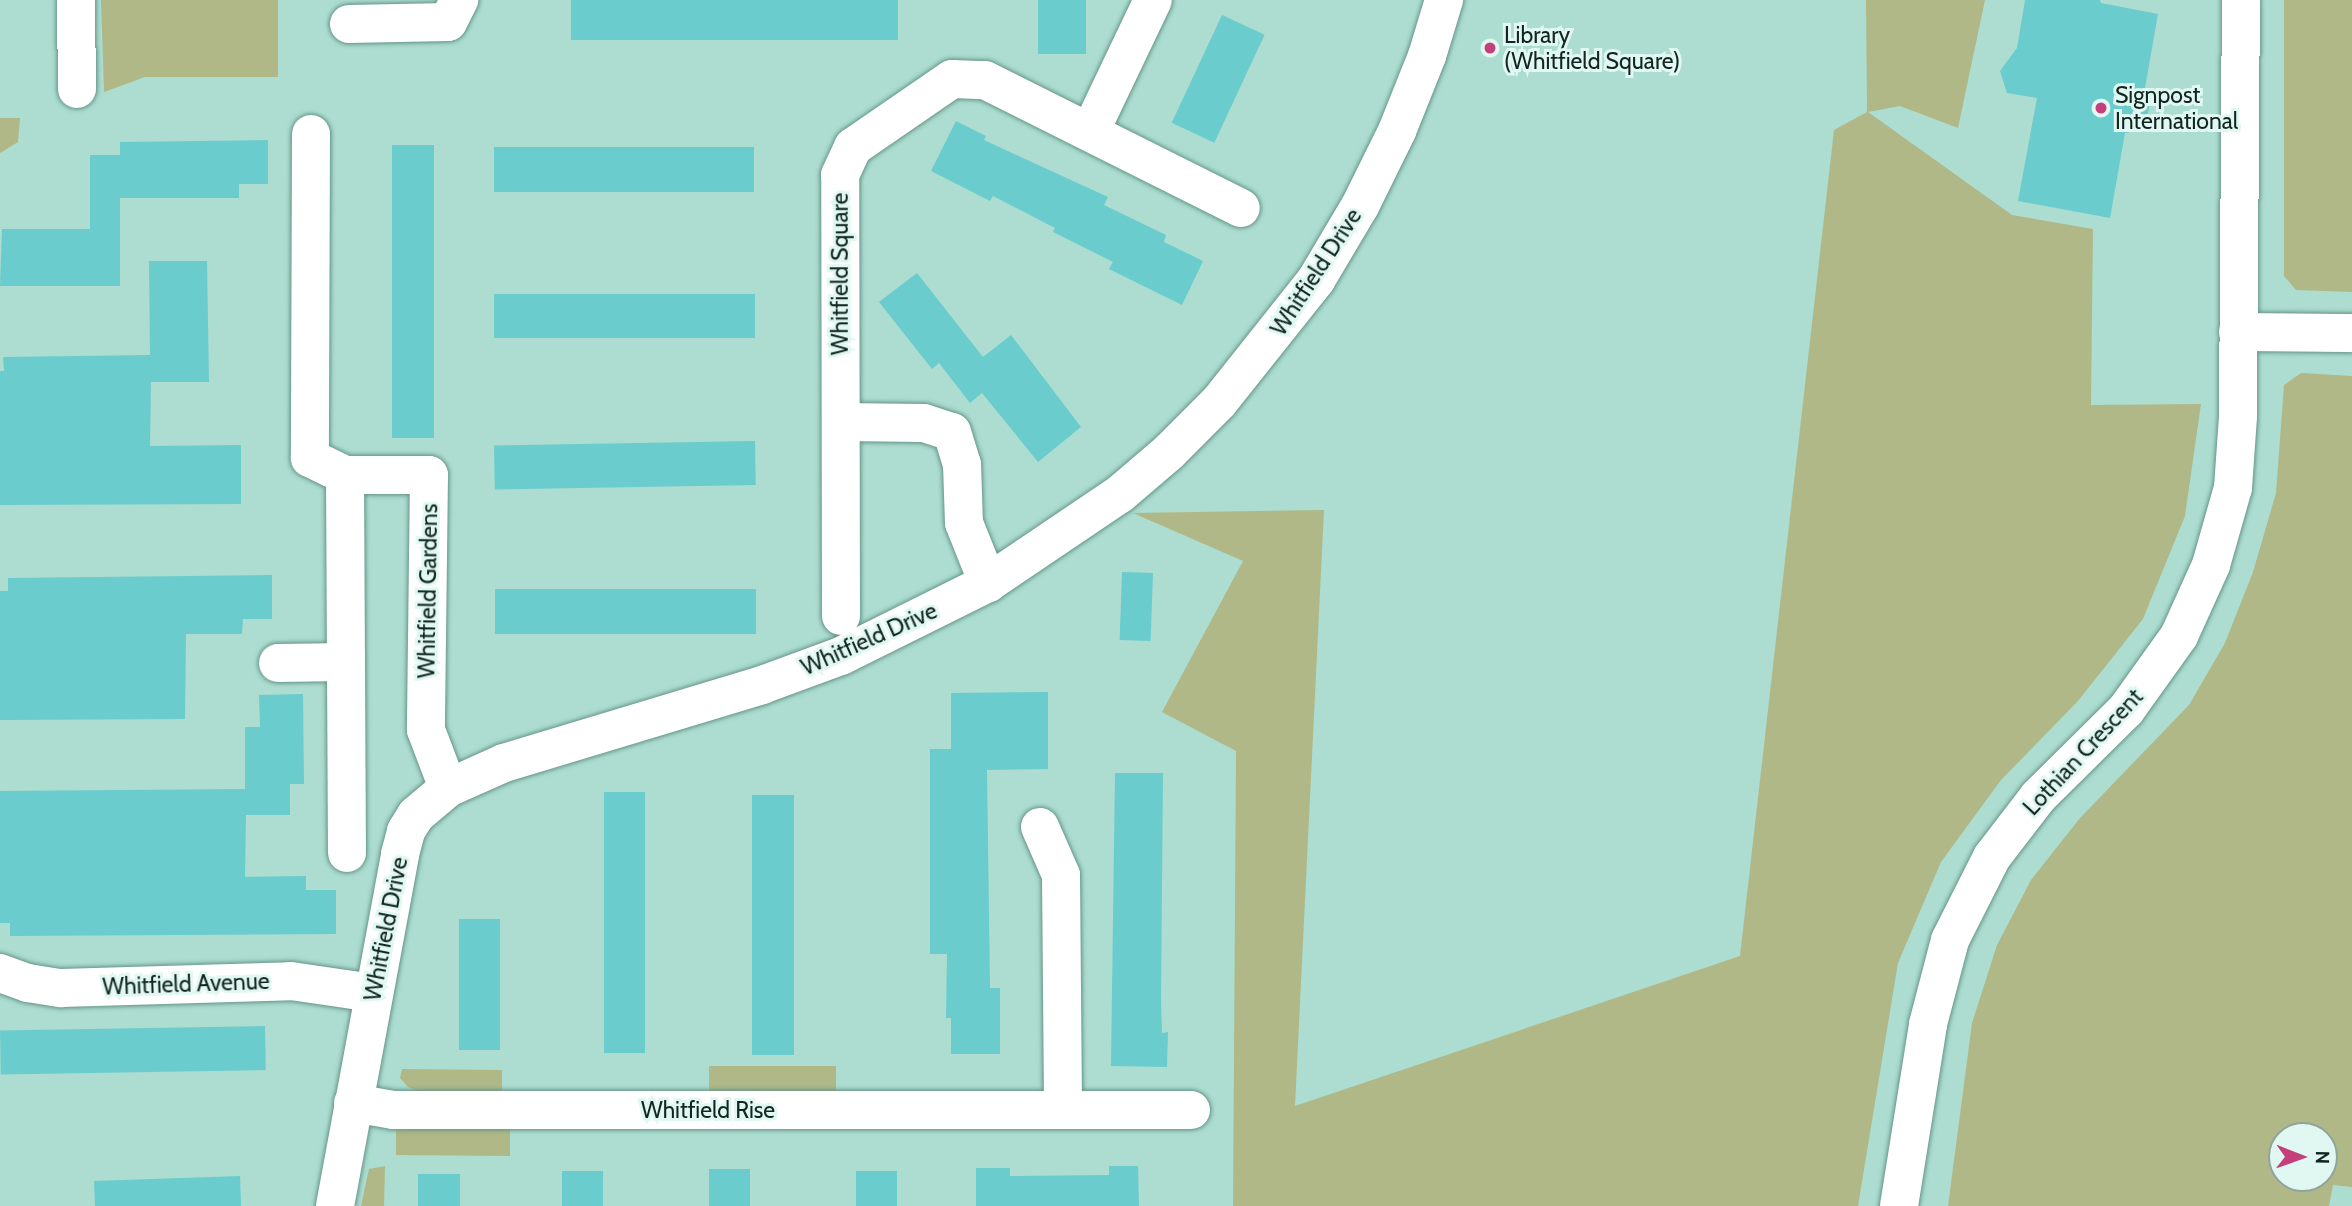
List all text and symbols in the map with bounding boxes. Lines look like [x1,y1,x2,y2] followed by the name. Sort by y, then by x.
[1504,21,1680,75] place label: Library (Whitfield Square)
[1482,40,1498,56] marker: Library (Whitfield Square)
[2115,81,2238,135] place label: Signpost International
[2093,100,2109,116] marker: Signpost International
[826,193,854,355] street label: Whitfield Square
[1265,203,1367,341] street label: Whitfield Drive
[413,503,443,679] street label: Whitfield Gardens
[797,597,941,681] street label: Whitfield Drive
[2017,683,2149,821] street label: Lothian Crescent
[359,855,413,1003] street label: Whitfield Drive
[102,967,270,1001] street label: Whitfield Avenue
[641,1096,775,1124] street label: Whitfield Rise
[2268,1122,2338,1192] north arrow
[2311,1150,2334,1164] text: N

